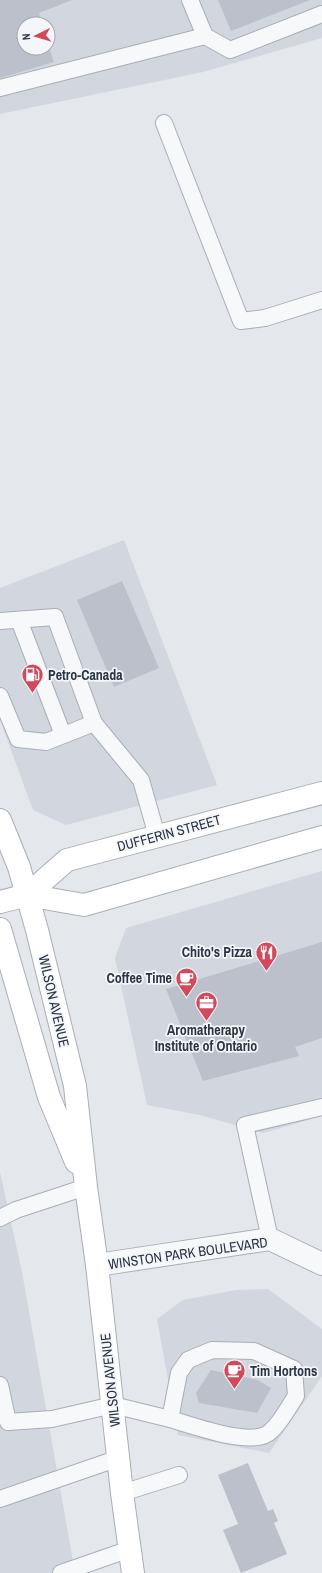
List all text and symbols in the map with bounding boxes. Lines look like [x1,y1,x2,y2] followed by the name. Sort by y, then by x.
[16,16,56,56] north arrow
[19,33,33,41] text: N
[19,662,45,695] fuel station icon: Petro-Canada
[48,666,123,684] place label: Petro-Canada
[115,811,223,855] street label: DUFFERIN STREET
[254,939,280,972] restaurant icon: Chito's Pizza
[182,943,253,961] place label: Chito's Pizza
[35,953,73,1049] street label: WILSON AVENUE
[174,965,200,998] cafe icon: Coffee Time
[106,969,172,987] place label: Coffee Time
[193,989,219,1022] office icon: Aromatherapy Institute of Ontario
[155,1021,257,1055] place label: Aromatherapy Institute of Ontario
[107,1233,269,1273] street label: WINSTON PARK BOULEVARD
[96,1332,124,1428] street label: WILSON AVENUE
[221,1358,247,1391] cafe icon: Tim Hortons
[250,1362,317,1380] place label: Tim Hortons

